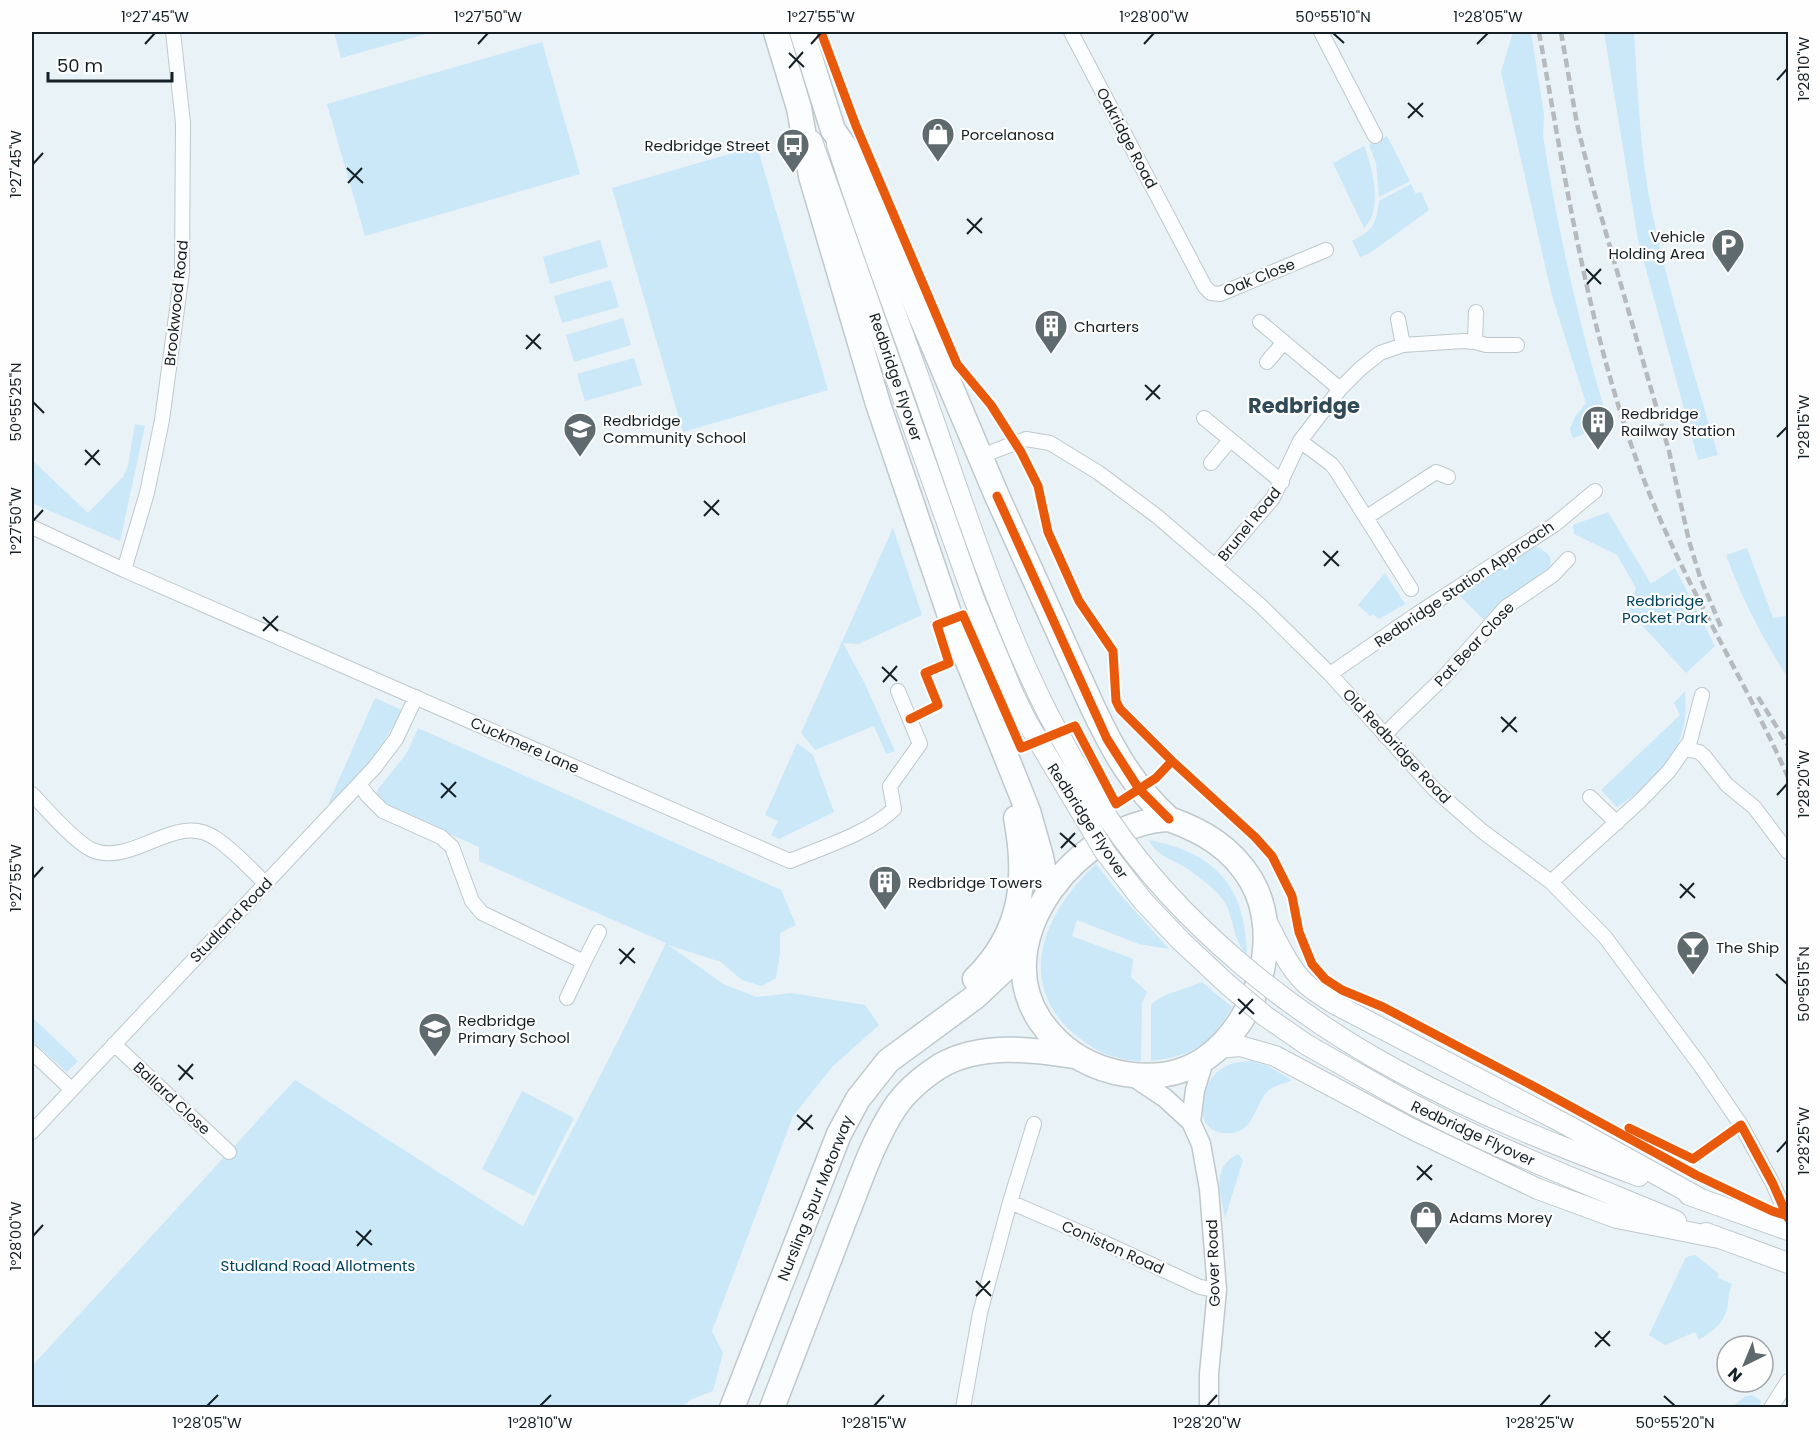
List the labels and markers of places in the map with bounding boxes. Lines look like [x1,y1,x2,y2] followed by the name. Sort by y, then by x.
[920,116,956,163] shop icon: Porcelanosa
[961,124,1054,145] place label: Porcelanosa
[775,127,811,174] bus stop icon: Redbridge Street
[645,135,770,156] place label: Redbridge Street
[1609,226,1705,264] place label: Vehicle Holding Area
[1710,227,1746,274] parking icon: Vehicle Holding Area
[1033,308,1069,355] building icon: Charters
[1074,316,1139,337] place label: Charters
[1621,403,1735,441] place label: Redbridge Railway Station
[1580,404,1616,451] building icon: Redbridge Railway Station
[603,410,746,448] place label: Redbridge Community School
[562,411,598,458] school or university icon: Redbridge Community School
[867,864,903,911] building icon: Redbridge Towers
[908,872,1042,893] place label: Redbridge Towers
[1675,929,1711,976] bar icon: The Ship
[1716,937,1779,958] place label: The Ship
[458,1010,570,1048] place label: Redbridge Primary School
[417,1011,453,1058] school or university icon: Redbridge Primary School
[1408,1199,1444,1246] shop icon: Adams Morey
[1449,1207,1553,1228] place label: Adams Morey

